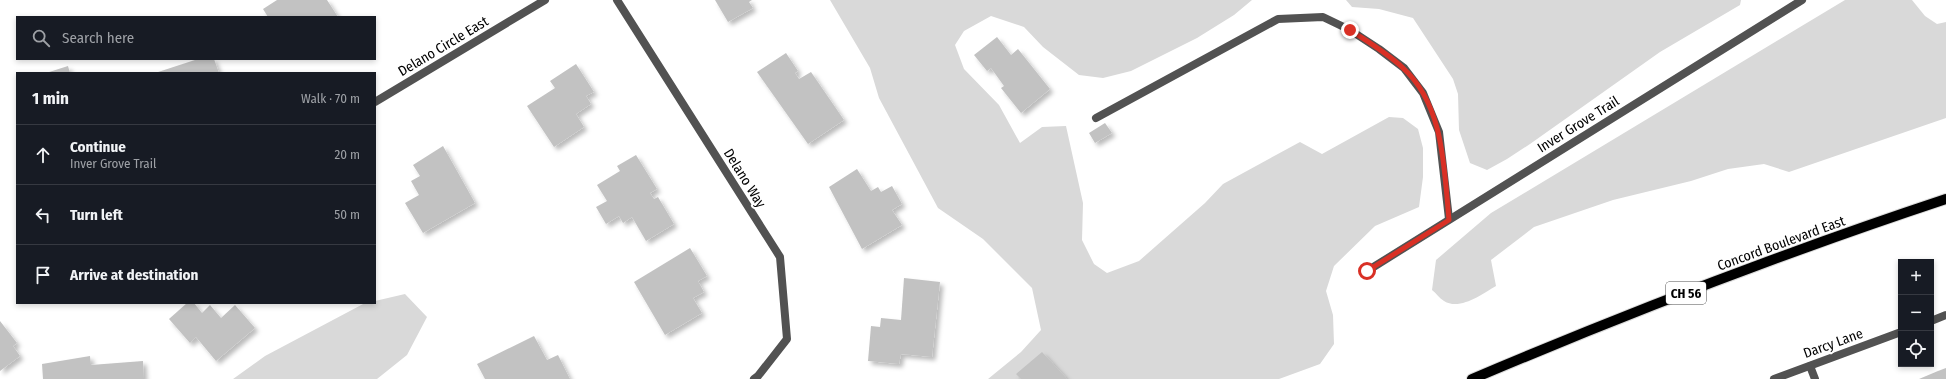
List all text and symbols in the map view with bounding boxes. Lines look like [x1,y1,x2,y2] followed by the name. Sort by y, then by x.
[395,13,492,80] street label: Delano Circle East
[16,16,376,60] search box
[1341,21,1359,39] route end
[30,27,52,49] icon: search
[62,29,134,47] text: Search here
[32,88,69,109] text: 1 min
[301,91,360,106] text: Walk · 70 m
[1534,92,1622,156] street label: Inver Grove Trail
[70,138,126,156] text: Continue
[32,144,54,166] icon: ahead
[720,146,770,212] street label: Delano Way
[334,147,360,162] text: 20 m
[70,156,156,171] text: Inver Grove Trail
[32,204,54,226] icon: left
[70,206,123,224] text: Turn left
[334,207,360,222] text: 50 m
[1715,212,1848,274] street label: Concord Boulevard East
[1898,259,1934,367] map controls
[1898,259,1934,295] button: +
[1358,262,1376,280] route start
[32,264,54,286] icon: arrive
[70,266,198,284] text: Arrive at destination
[1666,282,1706,304] road number: CH 56
[1898,295,1934,331] button: −
[1801,325,1865,362] street label: Darcy Lane
[1898,331,1934,367] button: locate

